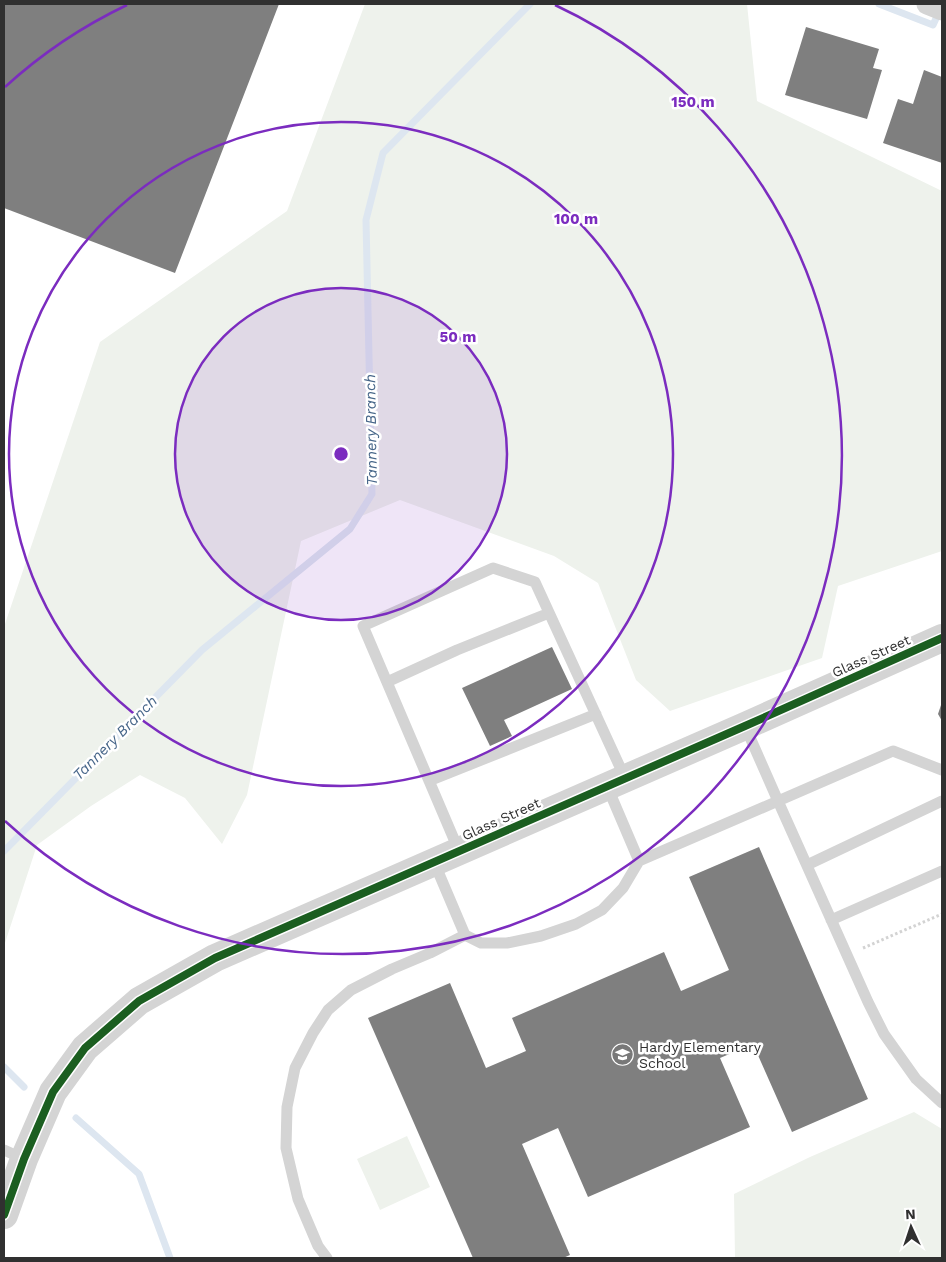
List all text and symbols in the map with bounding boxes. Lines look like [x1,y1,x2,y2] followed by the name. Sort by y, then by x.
[671,93,715,111] text: 150 m
[554,210,598,228] text: 100 m
[440,328,476,346] text: 50 m
[361,374,381,486] water label: Tannery Branch
[332,445,350,463] centre of rings
[829,632,913,680] street label: Glass Street
[69,692,161,784] water label: Tannery Branch
[459,795,543,843] street label: Glass Street
[639,1039,762,1071] place label: Hardy Elementary School
[611,1043,635,1067] school or university icon: Hardy Elementary School
[886,1202,936,1252] north arrow
[905,1206,916,1222] text: N

